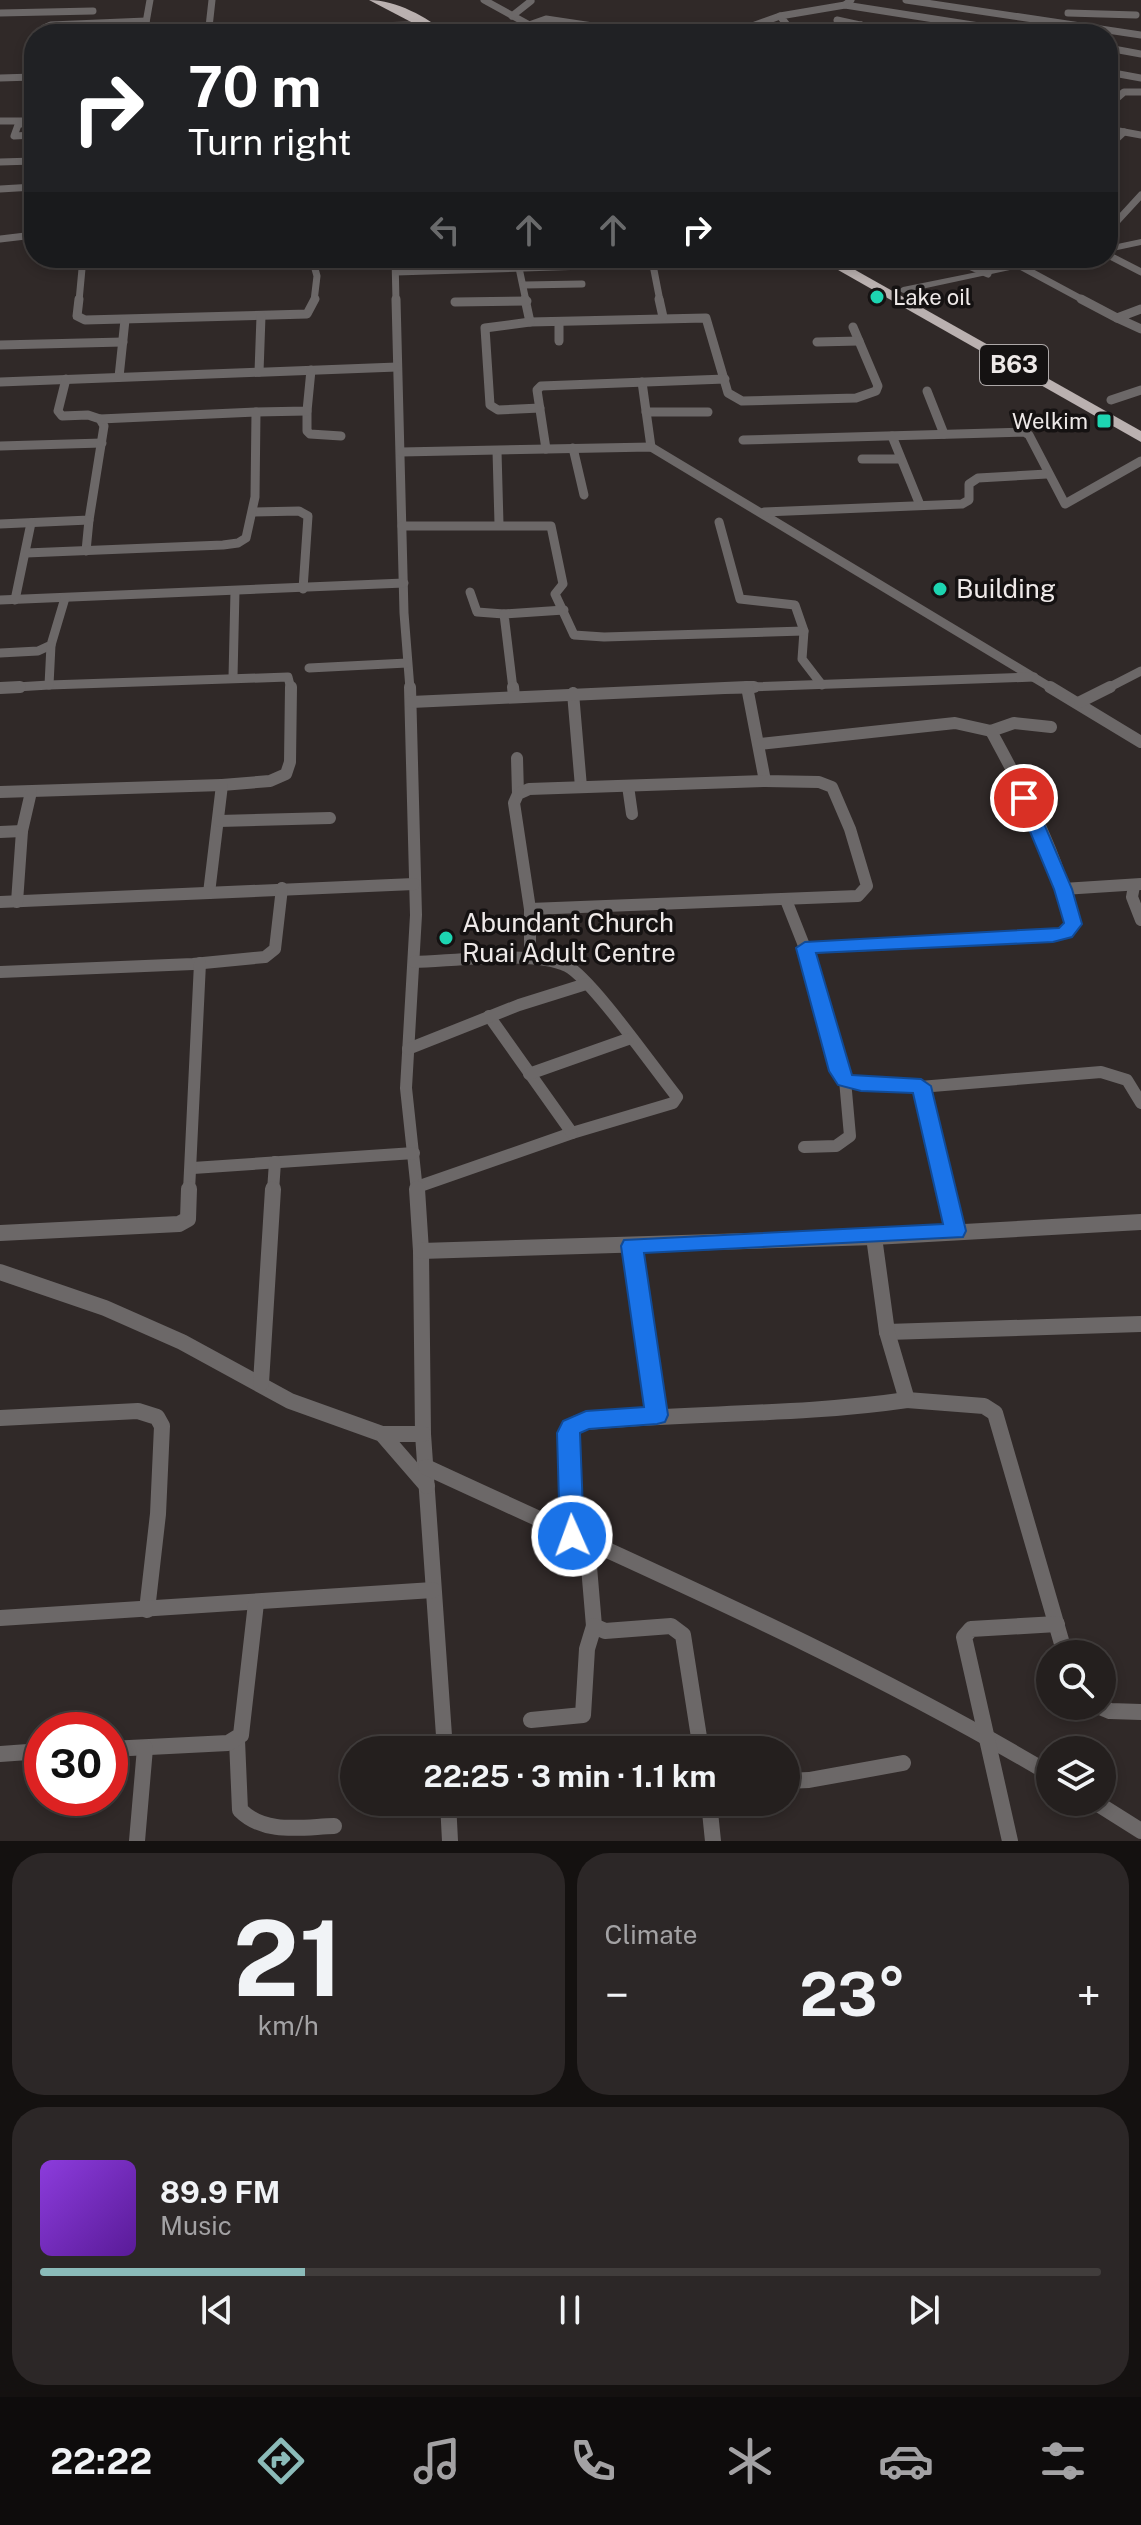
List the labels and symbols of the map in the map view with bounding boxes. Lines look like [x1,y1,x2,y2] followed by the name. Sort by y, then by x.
[893,284,971,310] place label: Lake oil
[868,288,886,306] marker: Lake oil
[980,345,1048,385] road number: B63
[1012,408,1088,434] place label: Welkim
[1095,412,1113,430] marker: Welkim
[956,573,1056,604] place label: Building
[931,580,949,598] marker: Building
[990,764,1058,832] pin
[462,907,676,968] place label: Abundant Church Ruai Adult Centre
[437,929,455,947] marker: Abundant Church Ruai Adult Centre
[530,1494,614,1578] position arrow
[24,1712,128,1816] speed limit sign: 30

